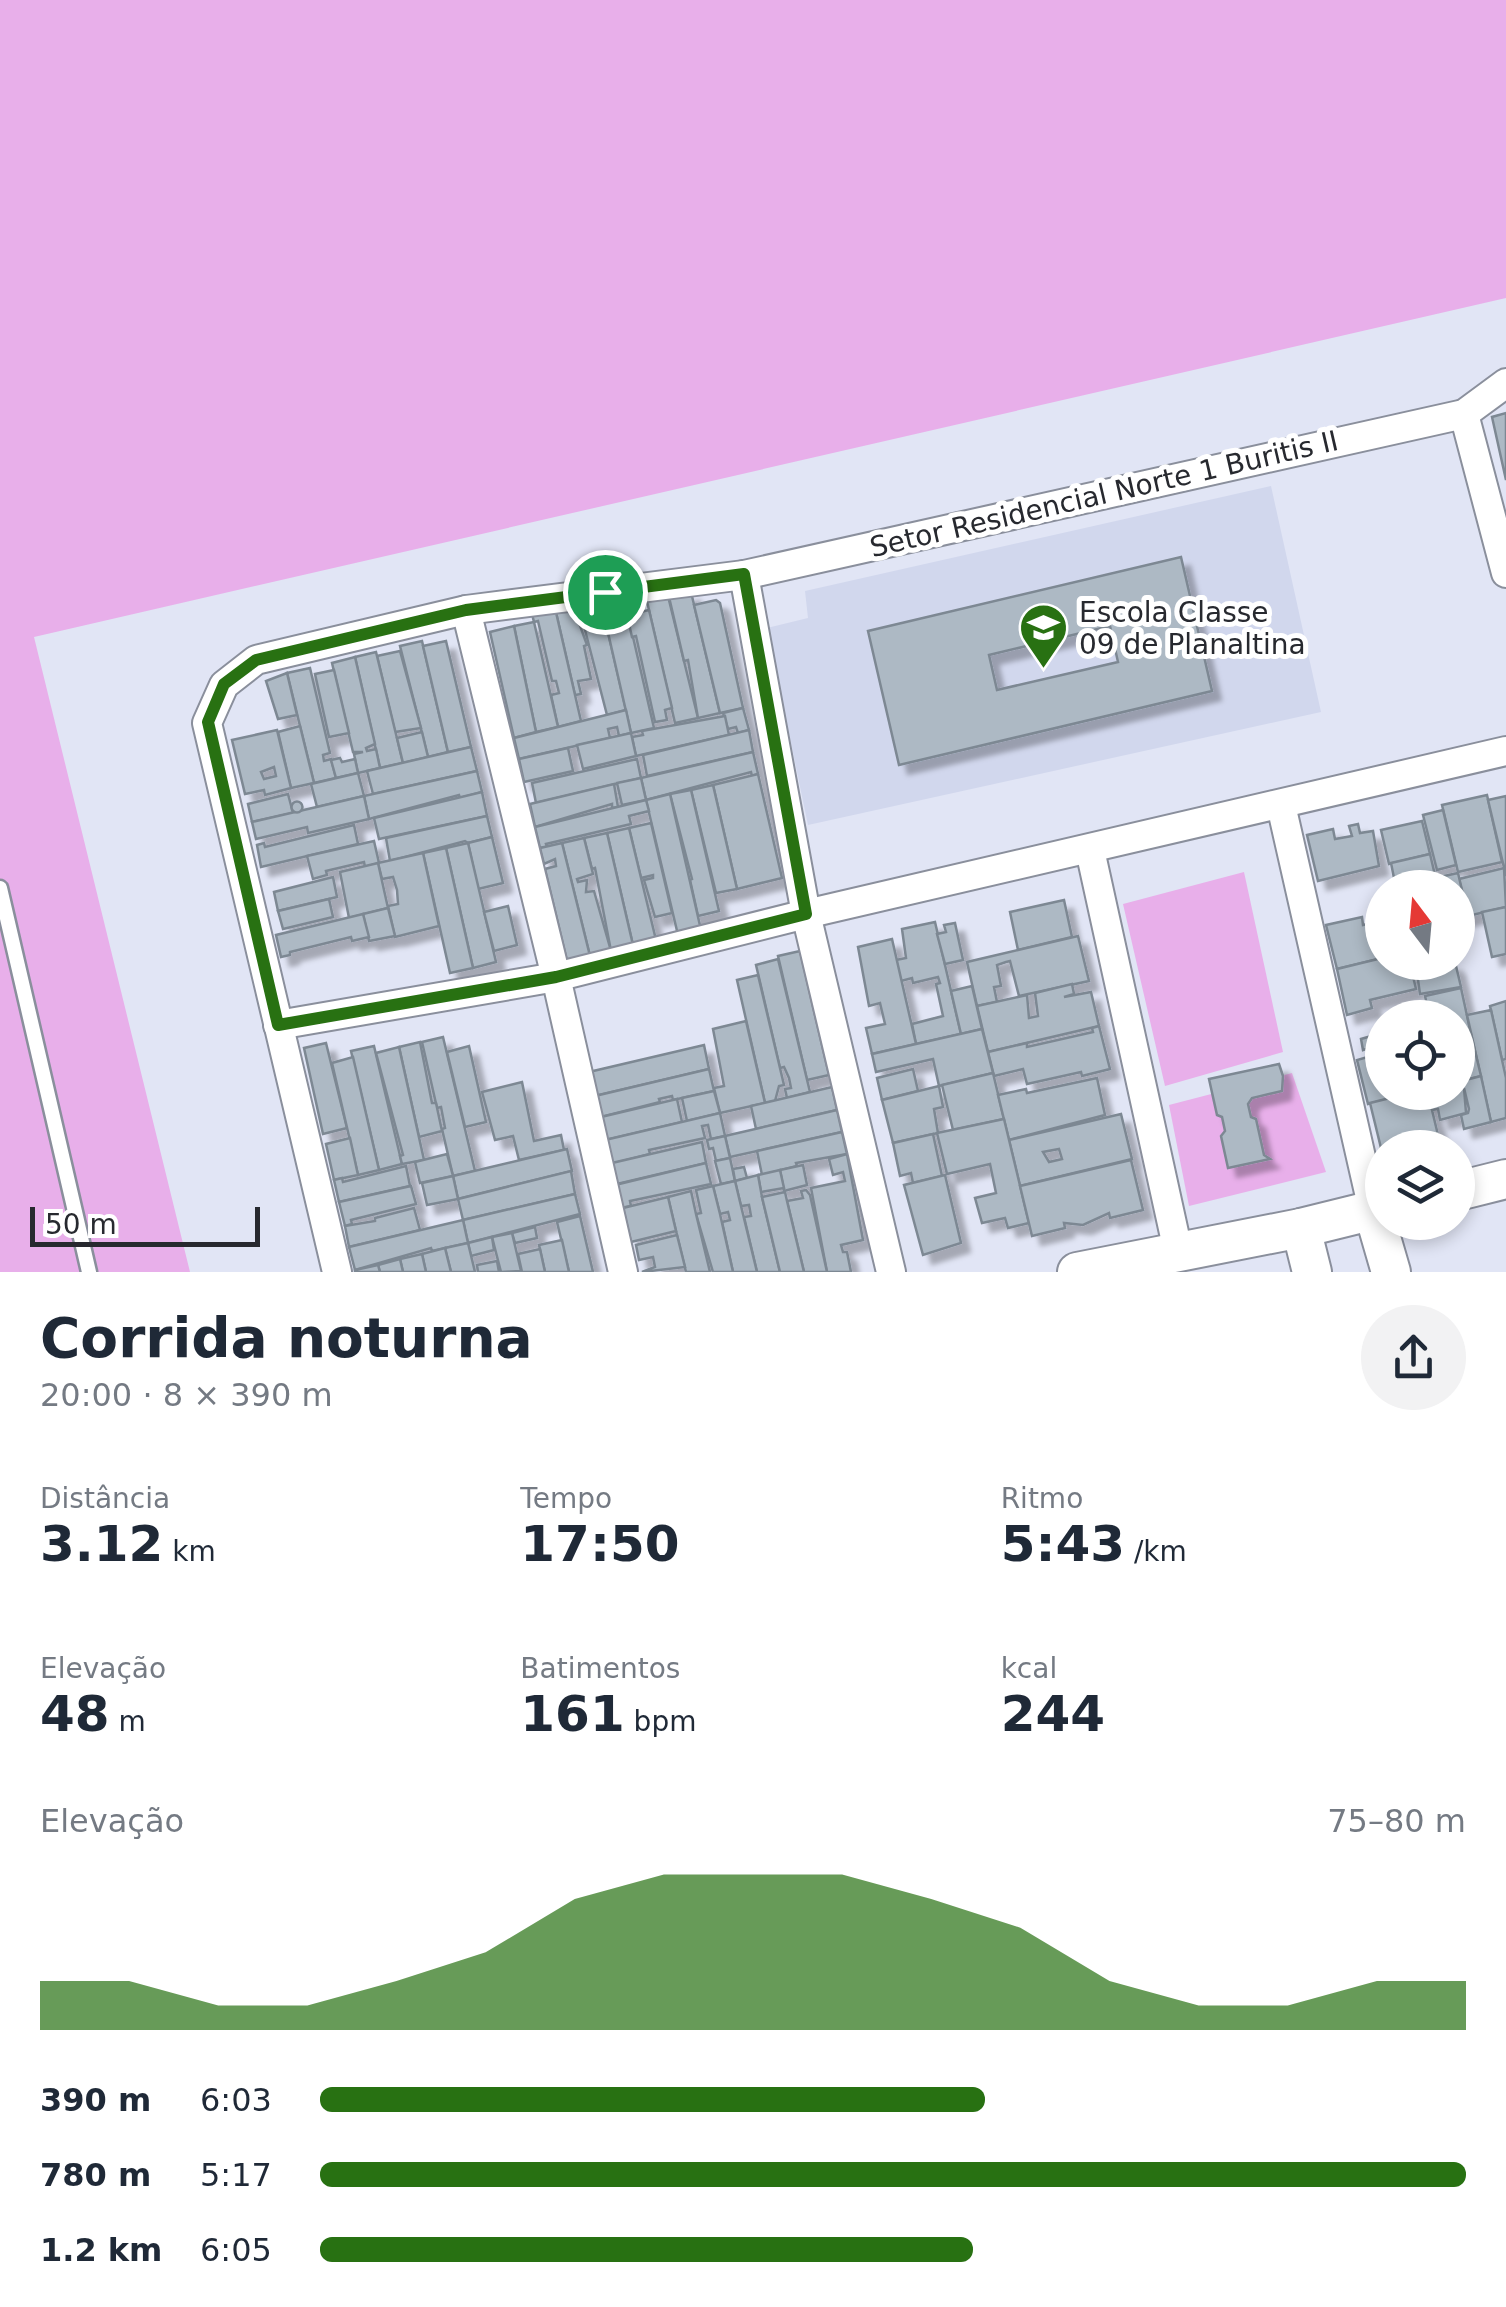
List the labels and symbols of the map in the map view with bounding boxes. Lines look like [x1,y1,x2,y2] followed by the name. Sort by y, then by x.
[867,424,1341,564] street label: Setor Residencial Norte 1 Buritis II
[563,550,648,635] pin
[1079,596,1306,661] place label: Escola Classe 09 de Planaltina
[1018,602,1070,670] school or university icon: Escola Classe 09 de Planaltina
[1365,870,1475,980] north arrow
[30,1202,260,1246] scale bar

